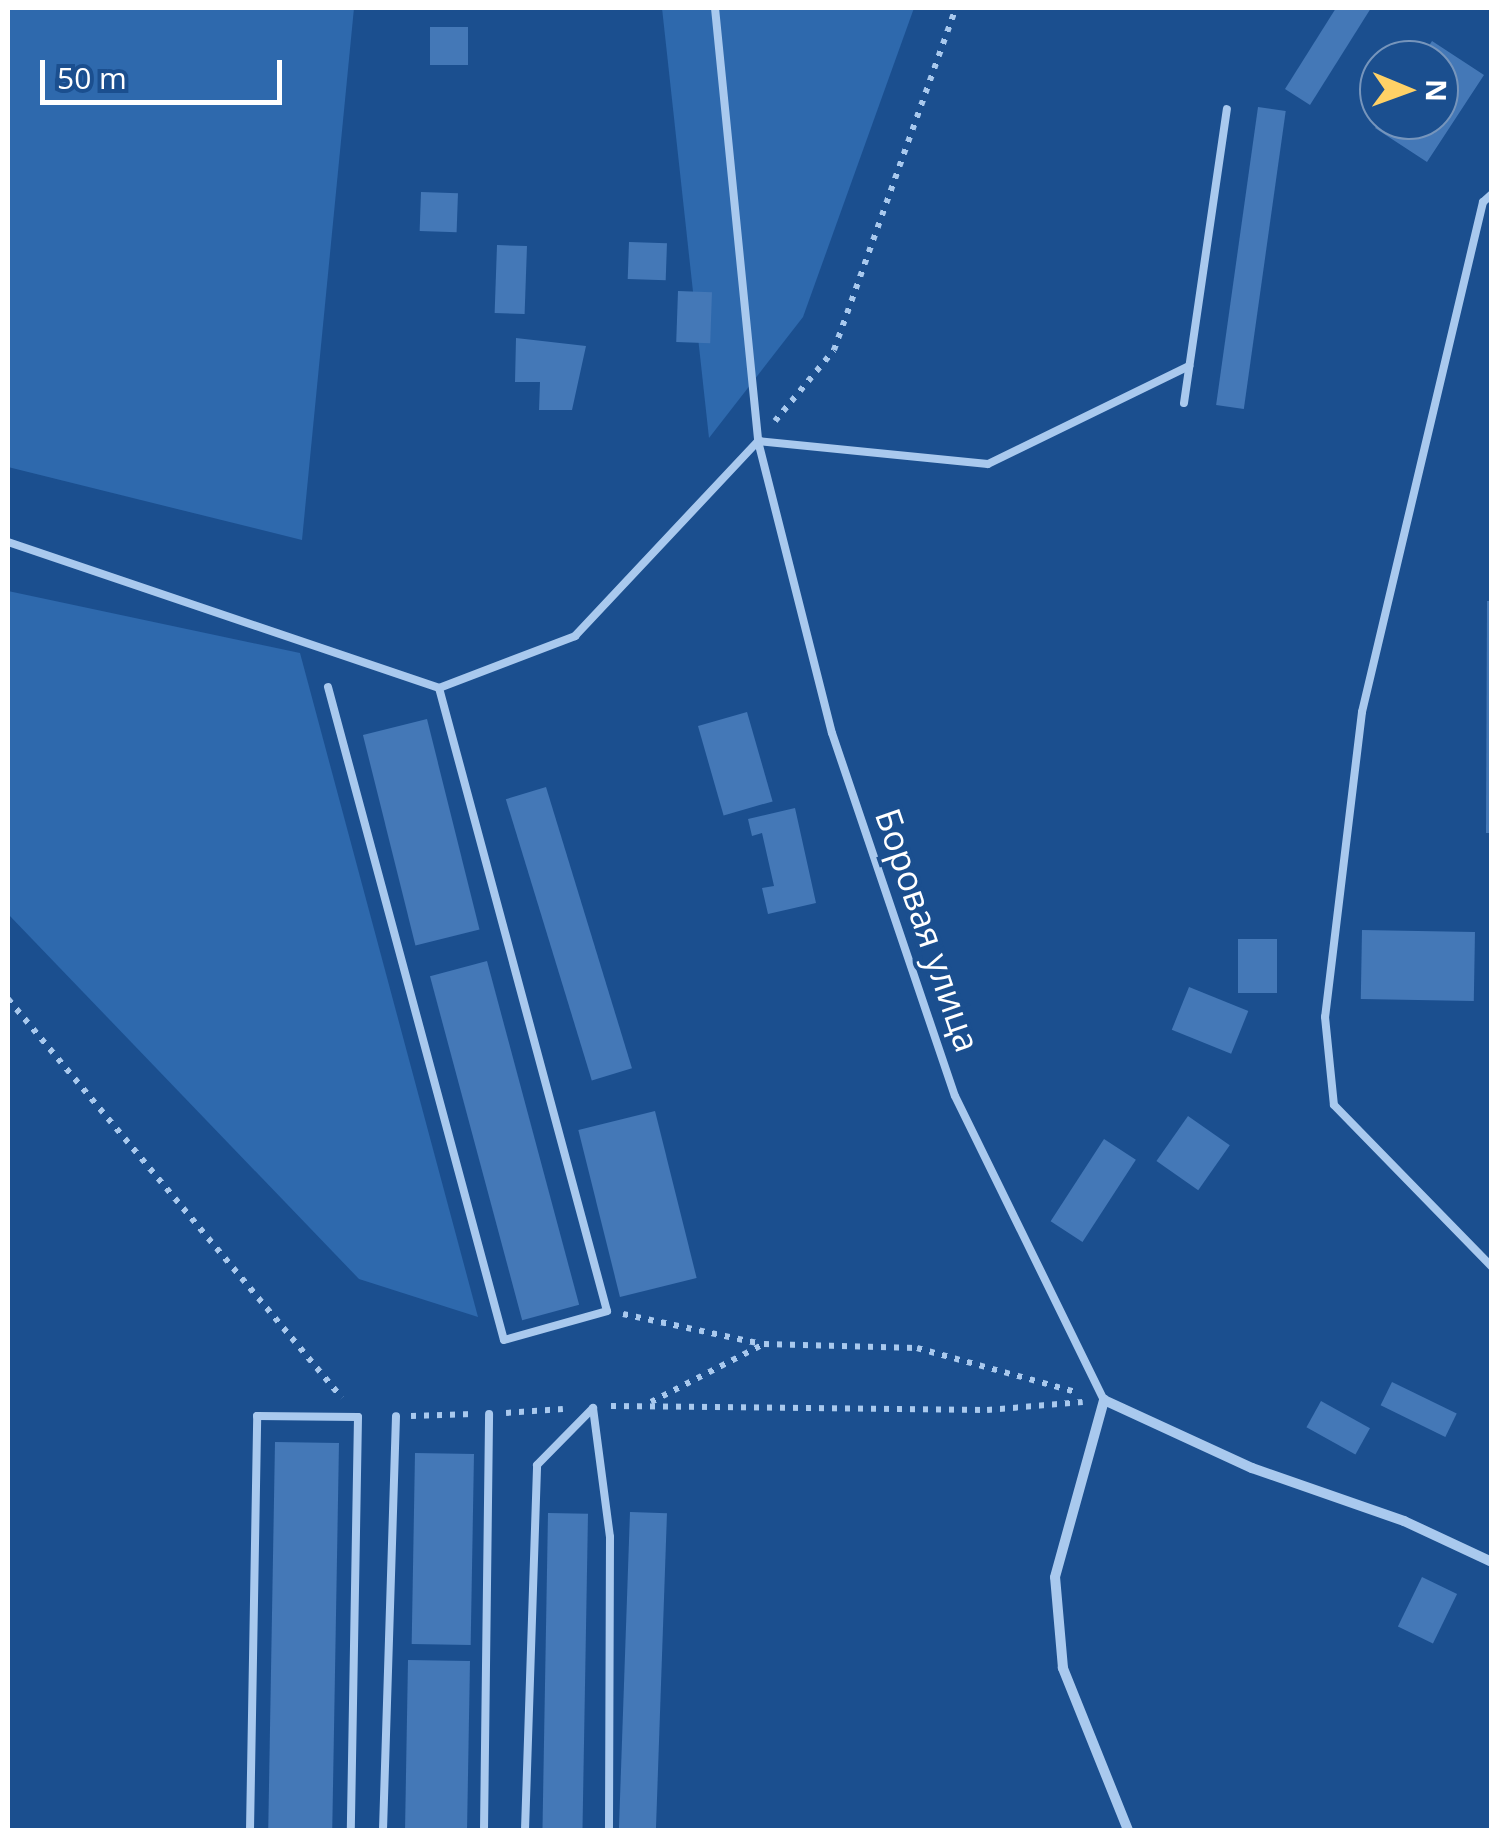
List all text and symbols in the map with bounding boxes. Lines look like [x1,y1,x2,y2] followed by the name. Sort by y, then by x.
[45,40,288,102] scale bar
[1359,40,1459,140] north arrow
[57,57,127,98] text: 50 m
[1418,79,1456,102] text: N
[867,803,989,1057] street label: Боровая улица

